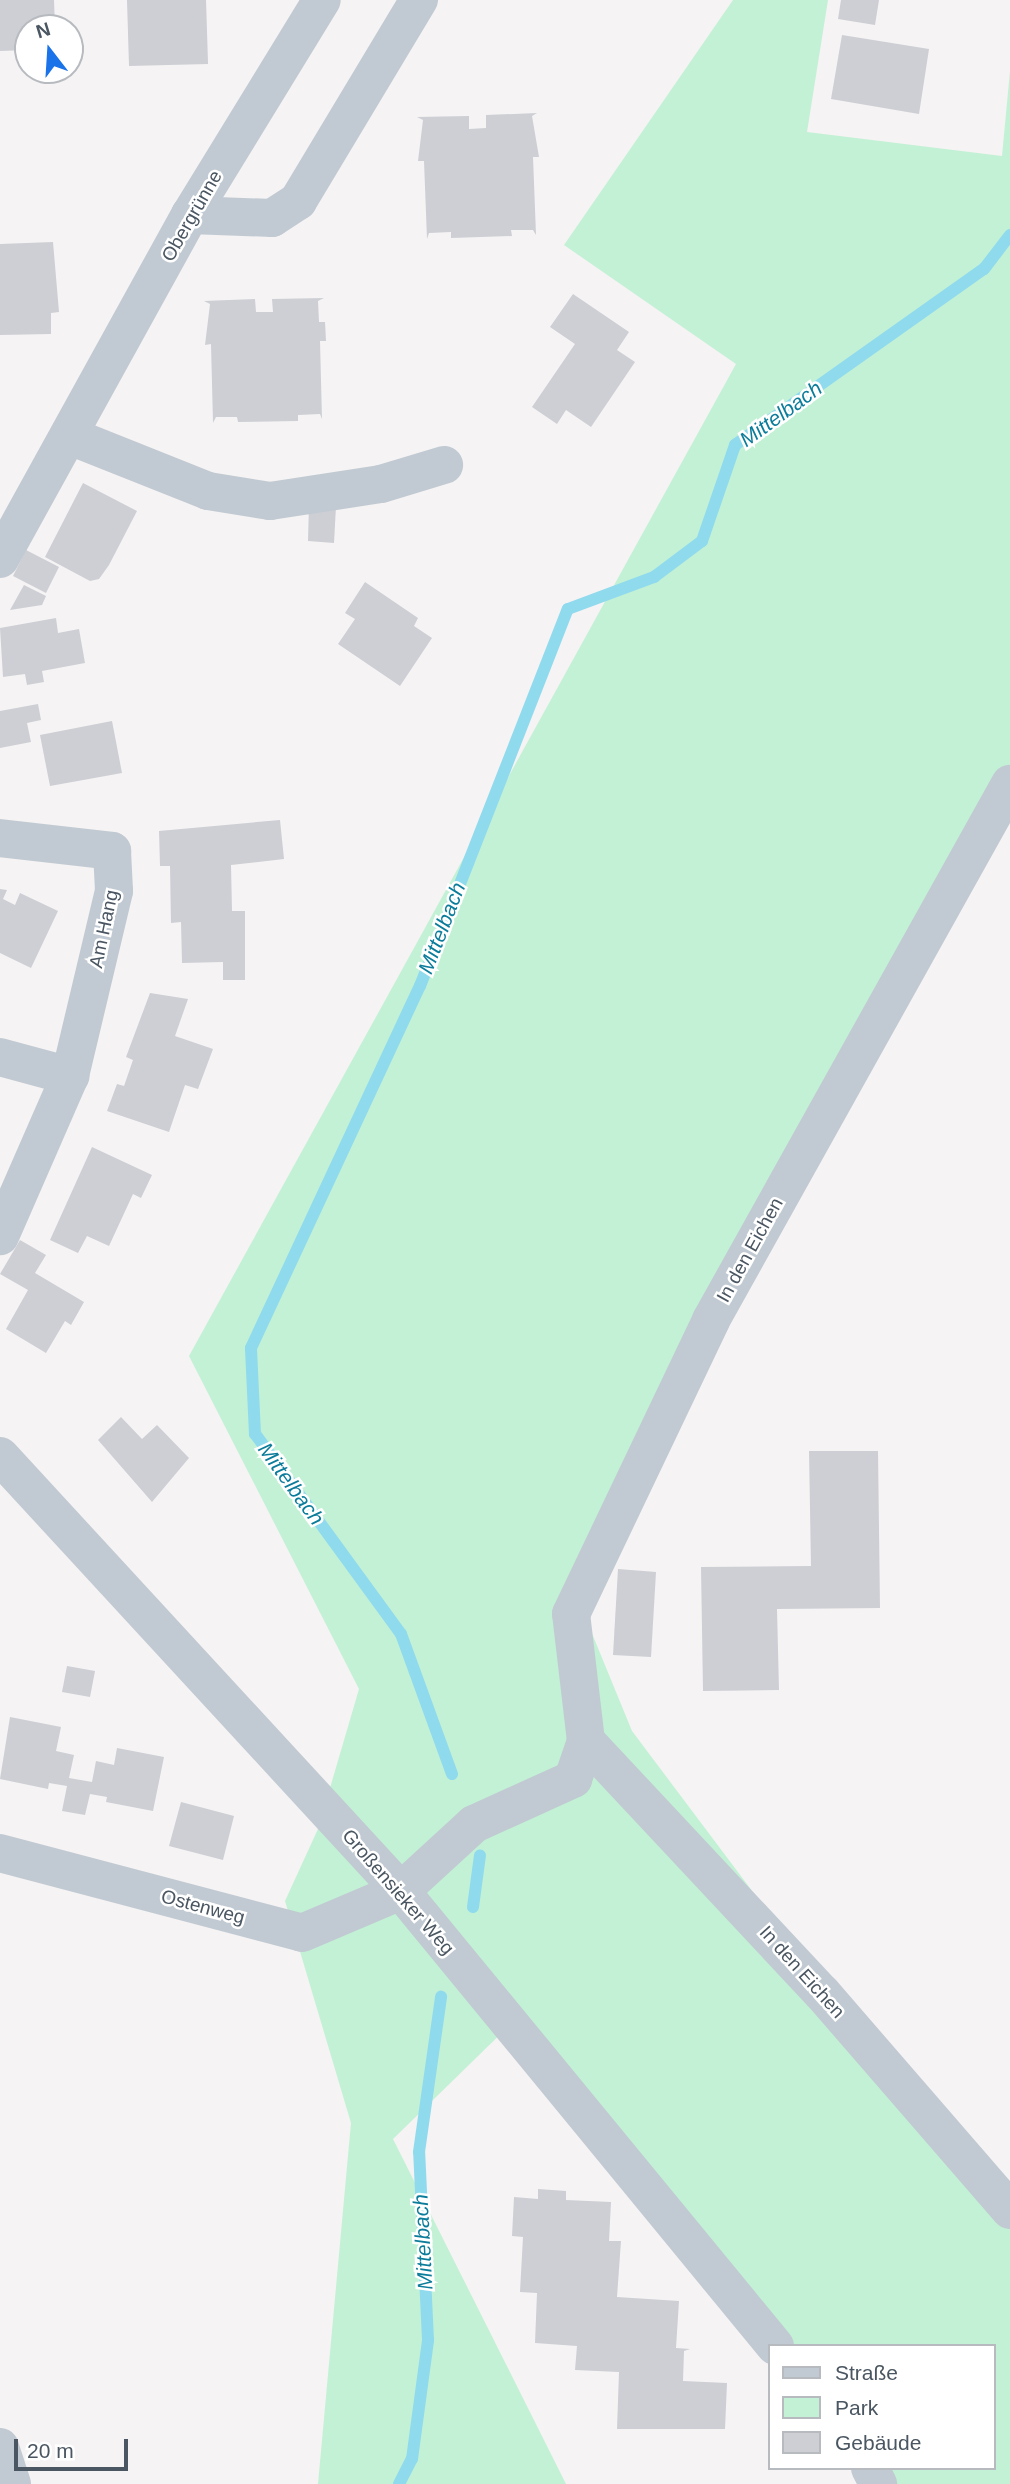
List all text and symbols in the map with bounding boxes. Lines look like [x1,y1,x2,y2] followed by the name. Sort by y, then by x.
[14,14,84,84] north arrow
[34,18,53,42] text: N
[157,166,227,266] street label: Obergrünne
[735,376,827,452] water label: Mittelbach
[413,879,471,977] water label: Mittelbach
[85,888,123,970] street label: Am Hang
[712,1194,788,1306] street label: In den Eichen
[253,1438,329,1530] water label: Mittelbach
[337,1824,459,1960] street label: Großensieker Weg
[159,1885,247,1929] street label: Ostenweg
[755,1921,849,2023] street label: In den Eichen
[408,2194,438,2290] water label: Mittelbach
[768,2344,996,2470] legend
[835,2361,898,2384] text: Straße
[835,2396,878,2419] text: Park
[18,2424,131,2468] scale bar
[835,2431,921,2454] text: Gebäude
[27,2439,74,2462] text: 20 m

